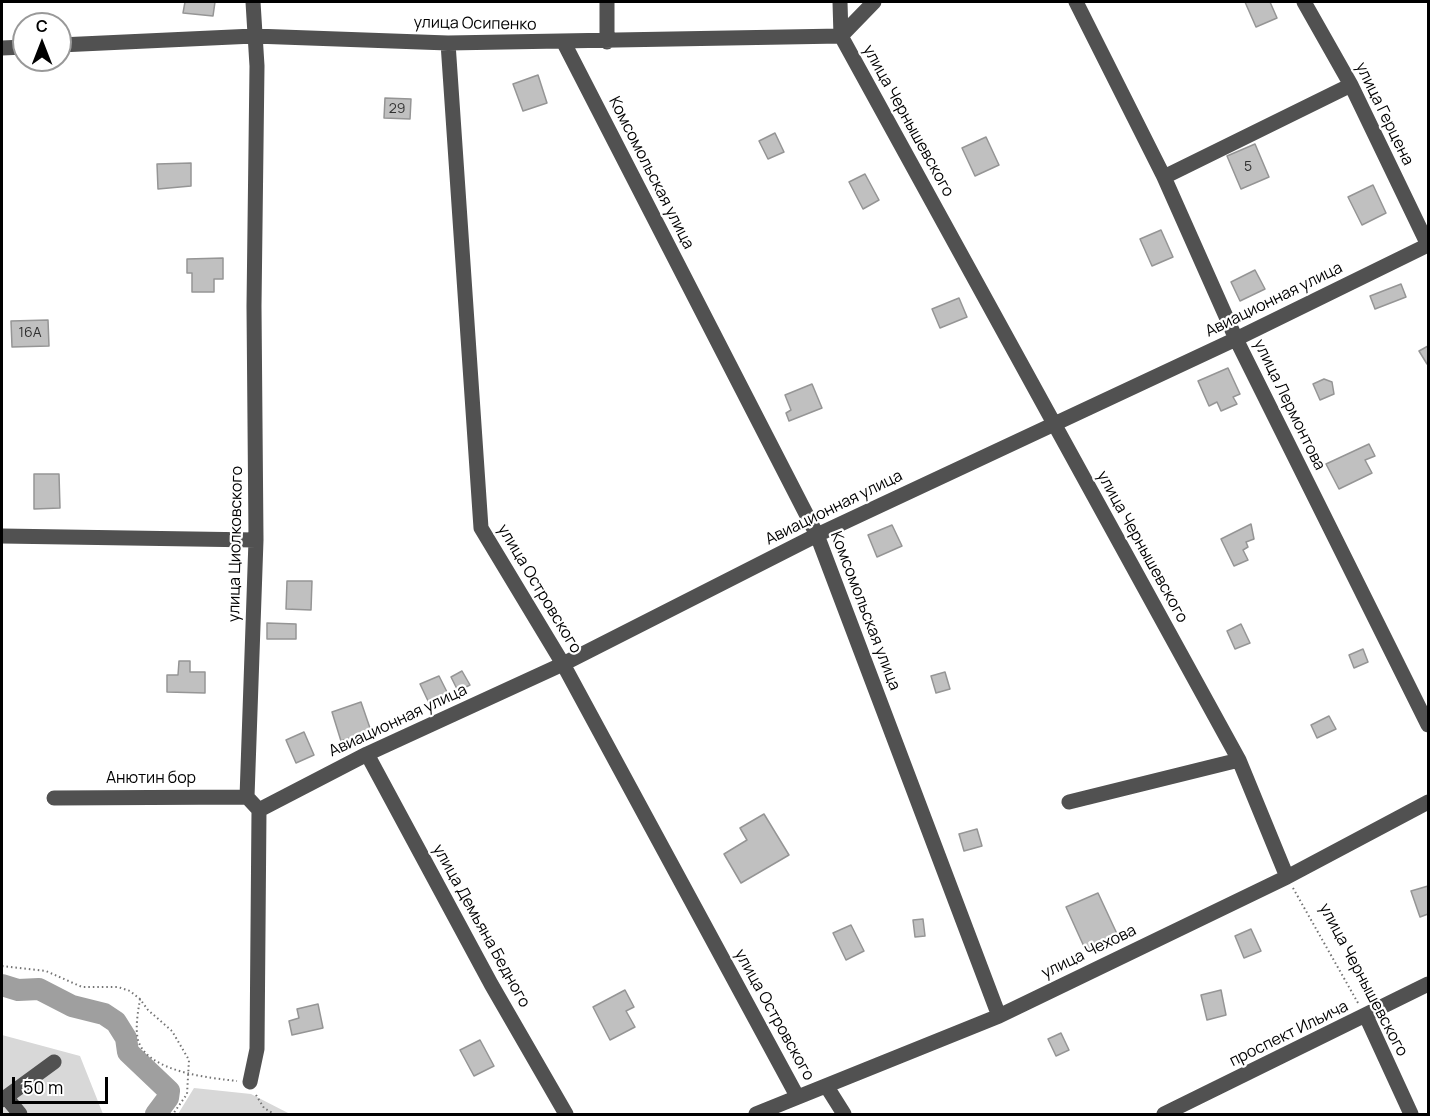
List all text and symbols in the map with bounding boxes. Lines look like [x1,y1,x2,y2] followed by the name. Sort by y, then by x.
[12,12,72,72] north arrow
[413,13,537,35] street label: улица Осипенко
[36,15,48,37] text: С
[858,42,958,200] street label: улица Чернышевского
[1351,59,1417,169] street label: улица Герцена
[604,93,698,253] street label: Комсомольская улица
[389,101,405,117] house number: 29
[1244,159,1252,175] house number: 5
[1202,258,1346,342] street label: Авиационная улица
[18,325,42,341] house number: 16А
[1249,336,1329,474] street label: улица Лермонтова
[225,466,247,622] street label: улица Циолковского
[762,466,906,550] street label: Авиационная улица
[1092,468,1192,626] street label: улица Чернышевского
[493,521,585,657] street label: улица Островского
[826,529,904,693] street label: Комсомольская улица
[326,681,470,761] street label: Авиационная улица
[106,769,196,789] street label: Анютин бор
[428,841,534,1011] street label: улица Демьяна Бедного
[1314,900,1412,1060] street label: улица Чернышевского
[1039,921,1139,983] street label: улица Чехова
[730,946,818,1084] street label: улица Островского
[1226,997,1352,1071] street label: проспект Ильича
[15,1065,111,1103] scale bar
[23,1075,63,1099] text: 50 m

